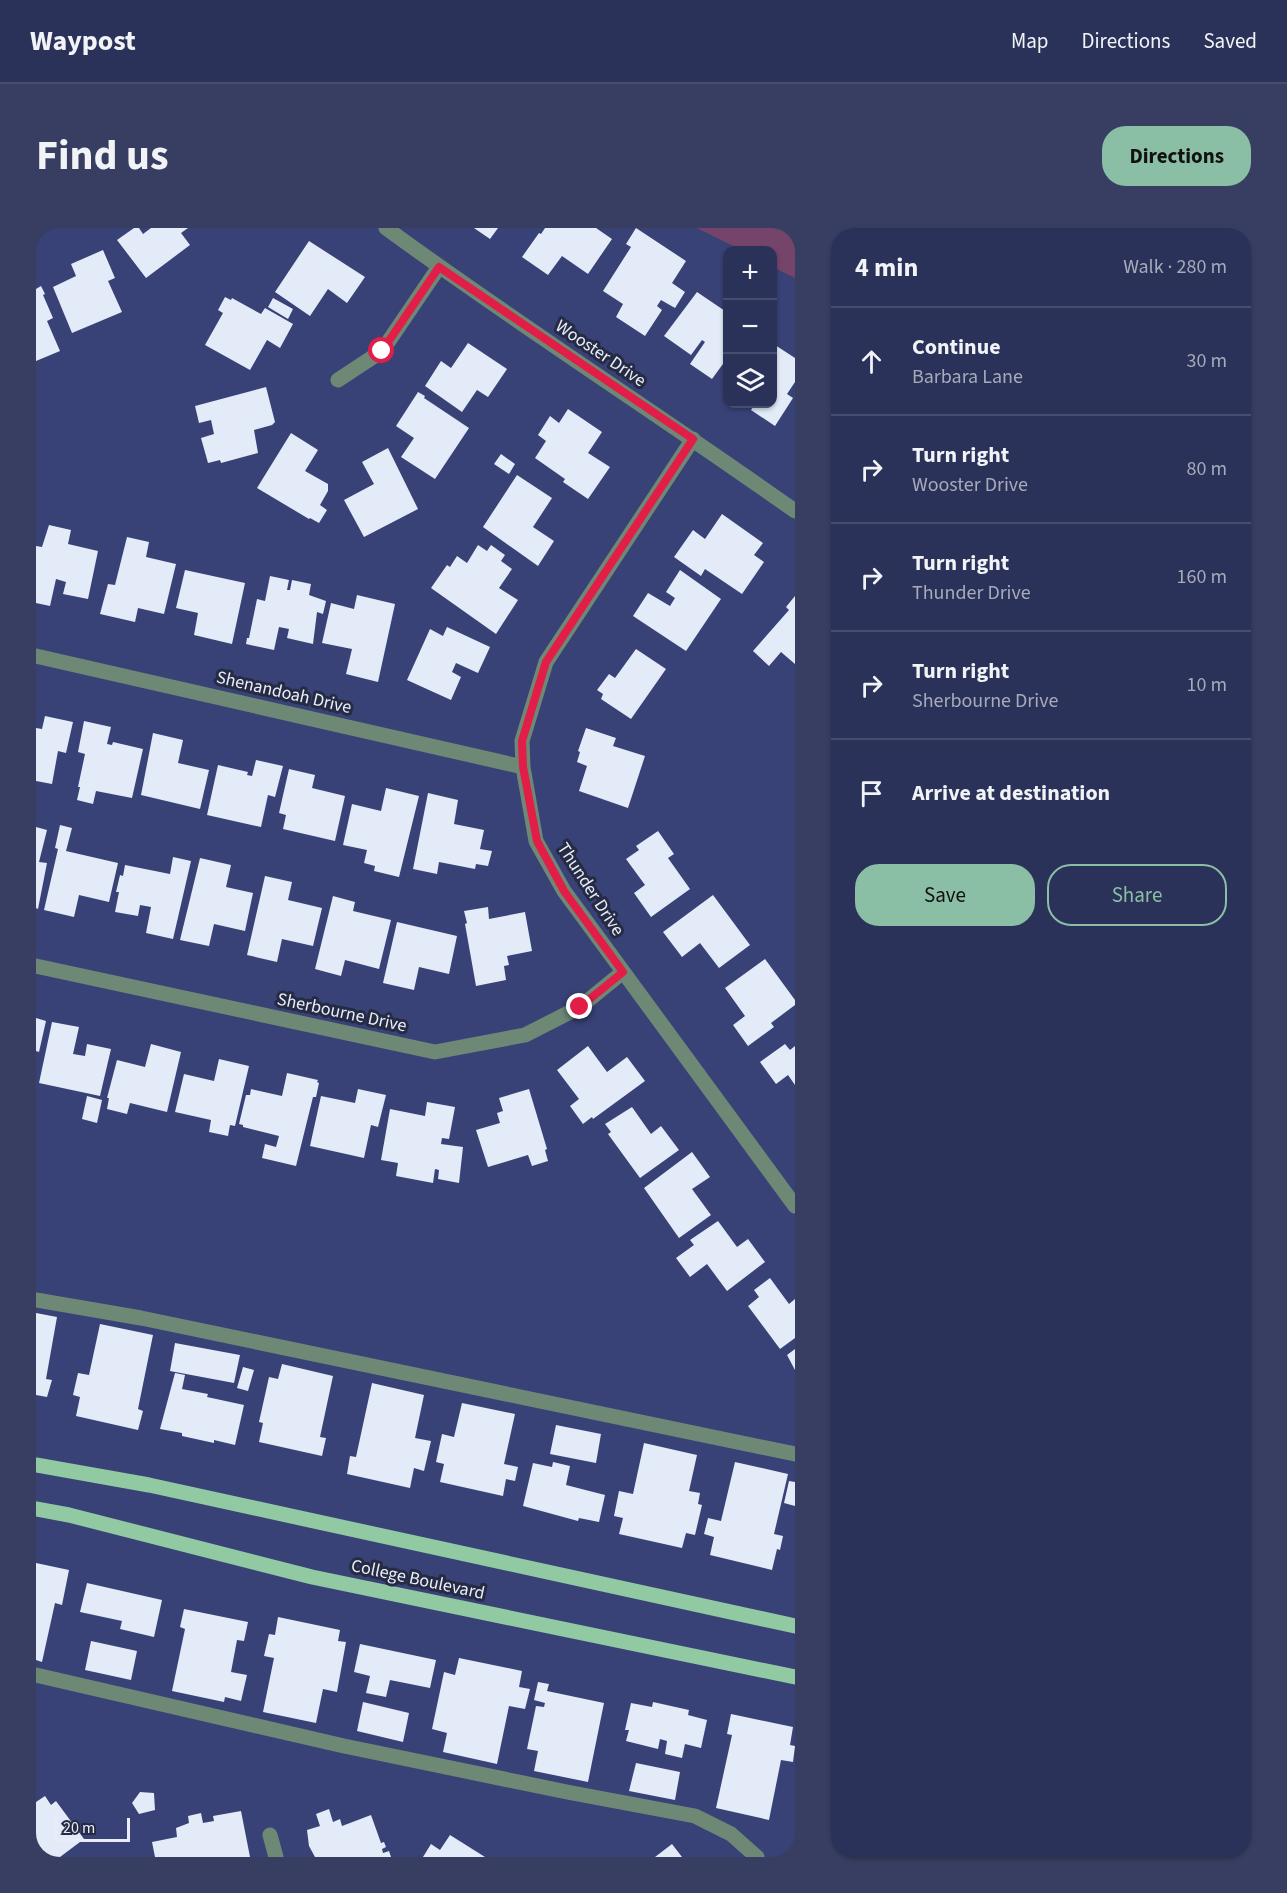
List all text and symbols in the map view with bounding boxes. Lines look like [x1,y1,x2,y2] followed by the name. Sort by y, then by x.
[30,21,136,61] text: Waypost
[1011,26,1049,56] text: Map
[1082,26,1170,56] text: Directions
[1203,26,1257,56] text: Saved
[36,126,169,186] text: Find us
[1102,126,1251,186] button: Directions
[723,246,777,408] map controls
[723,246,777,300] button: +
[855,249,918,286] text: 4 min
[1123,253,1227,281] text: Walk · 280 m
[723,300,777,354] button: −
[550,314,651,393] street label: Wooster Drive
[912,331,1001,363] text: Continue
[368,337,394,363] route start
[855,345,888,378] icon: ahead
[1187,347,1227,375] text: 30 m
[723,354,777,408] button: layers
[912,363,1023,391] text: Barbara Lane
[912,439,1009,471] text: Turn right
[855,453,888,486] icon: right
[1187,455,1227,483] text: 80 m
[912,471,1028,499] text: Wooster Drive
[912,547,1009,579] text: Turn right
[855,561,888,594] icon: right
[1177,563,1227,591] text: 160 m
[912,579,1031,607] text: Thunder Drive
[912,655,1009,687] text: Turn right
[214,665,354,720] street label: Shenandoah Drive
[855,669,888,702] icon: right
[1187,671,1227,699] text: 10 m
[912,687,1058,715] text: Sherbourne Drive
[855,777,888,810] icon: arrive
[912,777,1110,809] text: Arrive at destination
[551,838,630,941] street label: Thunder Drive
[855,864,1035,926] button: Save
[1047,864,1227,926] button: Share
[275,987,409,1038] street label: Sherbourne Drive
[566,993,592,1019] route end
[349,1553,487,1606] street label: College Boulevard
[54,1815,130,1842] scale bar
[63,1817,95,1839] text: 20 m

